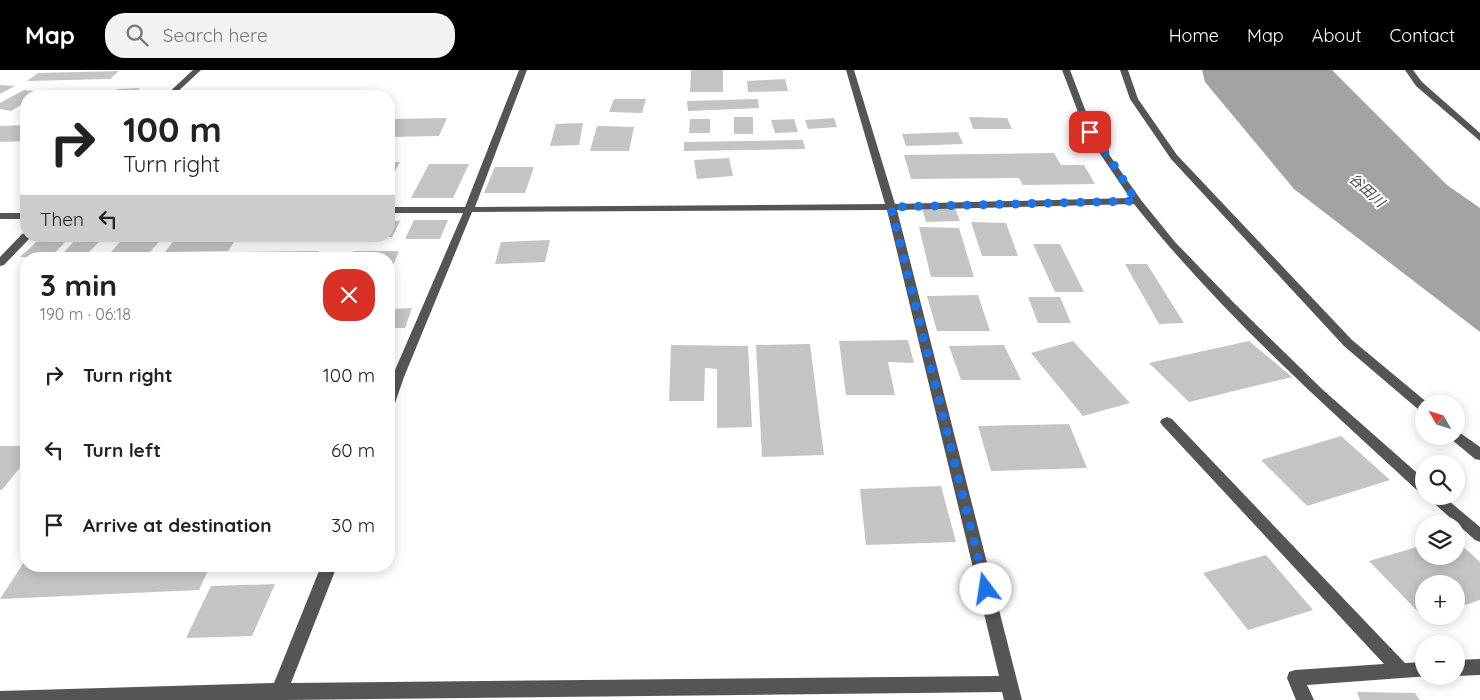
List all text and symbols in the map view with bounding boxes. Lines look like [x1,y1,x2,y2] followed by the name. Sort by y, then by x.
[105,13,455,58] search box
[25,20,75,50] text: Map
[123,21,151,49] icon: search
[163,23,268,47] text: Search here
[1169,24,1219,47] text: Home
[1247,24,1284,47] text: Map
[1312,24,1362,47] text: About
[1390,24,1455,47] text: Contact
[123,107,222,151] text: 100 m
[40,110,105,175] icon: right
[1069,111,1111,153] pin
[1076,118,1104,146] icon: arrive
[123,150,220,178] text: Turn right
[1345,169,1390,212] water label: 谷田川
[94,205,122,233] icon: left
[40,207,84,231] text: Then
[40,266,117,304] text: 3 min
[323,269,375,321] button: close
[40,304,131,324] text: 190 m · 06:18
[40,361,68,389] icon: right
[83,363,172,387] text: Turn right
[323,363,375,387] text: 100 m
[1415,395,1465,445] north arrow
[1415,395,1465,685] map controls
[40,436,68,464] icon: left
[83,438,161,462] text: Turn left
[331,438,375,462] text: 60 m
[1415,455,1465,505] button: search
[40,511,68,539] icon: arrive
[83,513,272,537] text: Arrive at destination
[331,513,375,537] text: 30 m
[1415,515,1465,565] button: layers
[959,562,1011,614] position arrow
[1415,575,1465,625] button: +
[1415,635,1465,685] button: −

